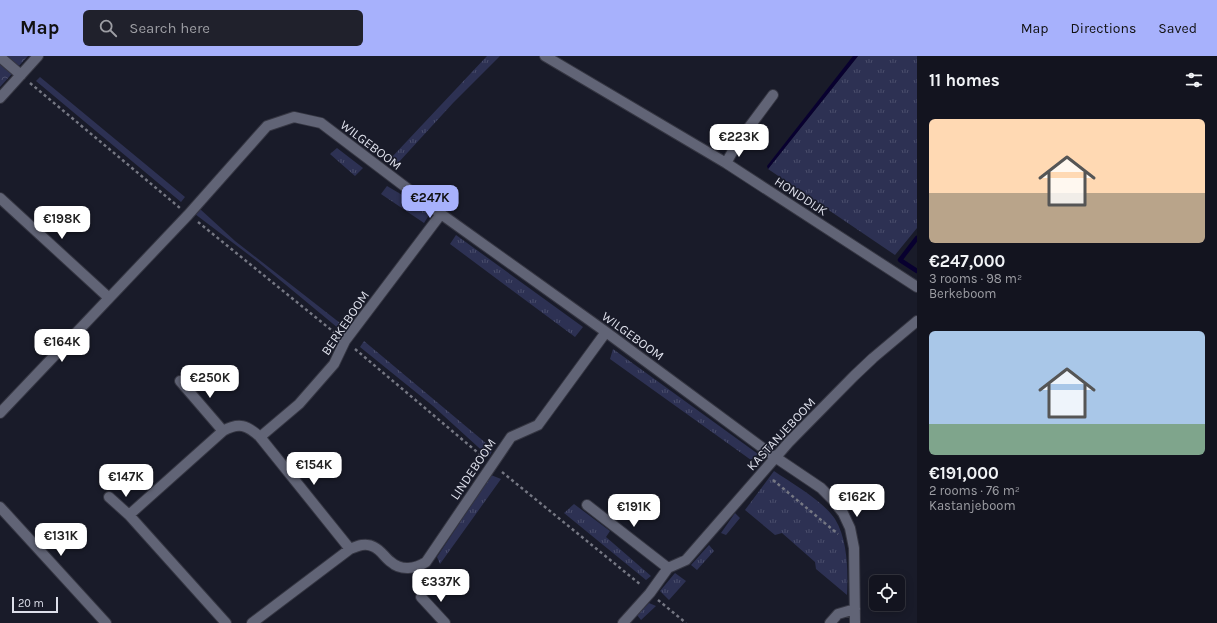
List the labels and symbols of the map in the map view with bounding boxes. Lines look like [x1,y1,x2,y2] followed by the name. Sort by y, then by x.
[337,117,405,173] street label: WILGEBOOM
[711,124,767,158] pin: €223K
[772,173,830,219] street label: HONDDIJK
[402,185,458,219] pin: €247K
[34,206,90,240] pin: €198K
[318,288,372,358] street label: BERKEBOOM
[599,309,667,363] street label: WILGEBOOM
[34,329,90,363] pin: €164K
[182,365,238,399] pin: €250K
[743,395,819,473] street label: KASTANJEBOOM
[447,436,499,502] street label: LINDEBOOM
[286,452,342,486] pin: €154K
[98,464,154,498] pin: €147K
[829,484,885,518] pin: €162K
[606,494,662,528] pin: €191K
[33,523,89,557] pin: €131K
[413,569,469,603] pin: €337K
[12,595,58,614] scale bar

